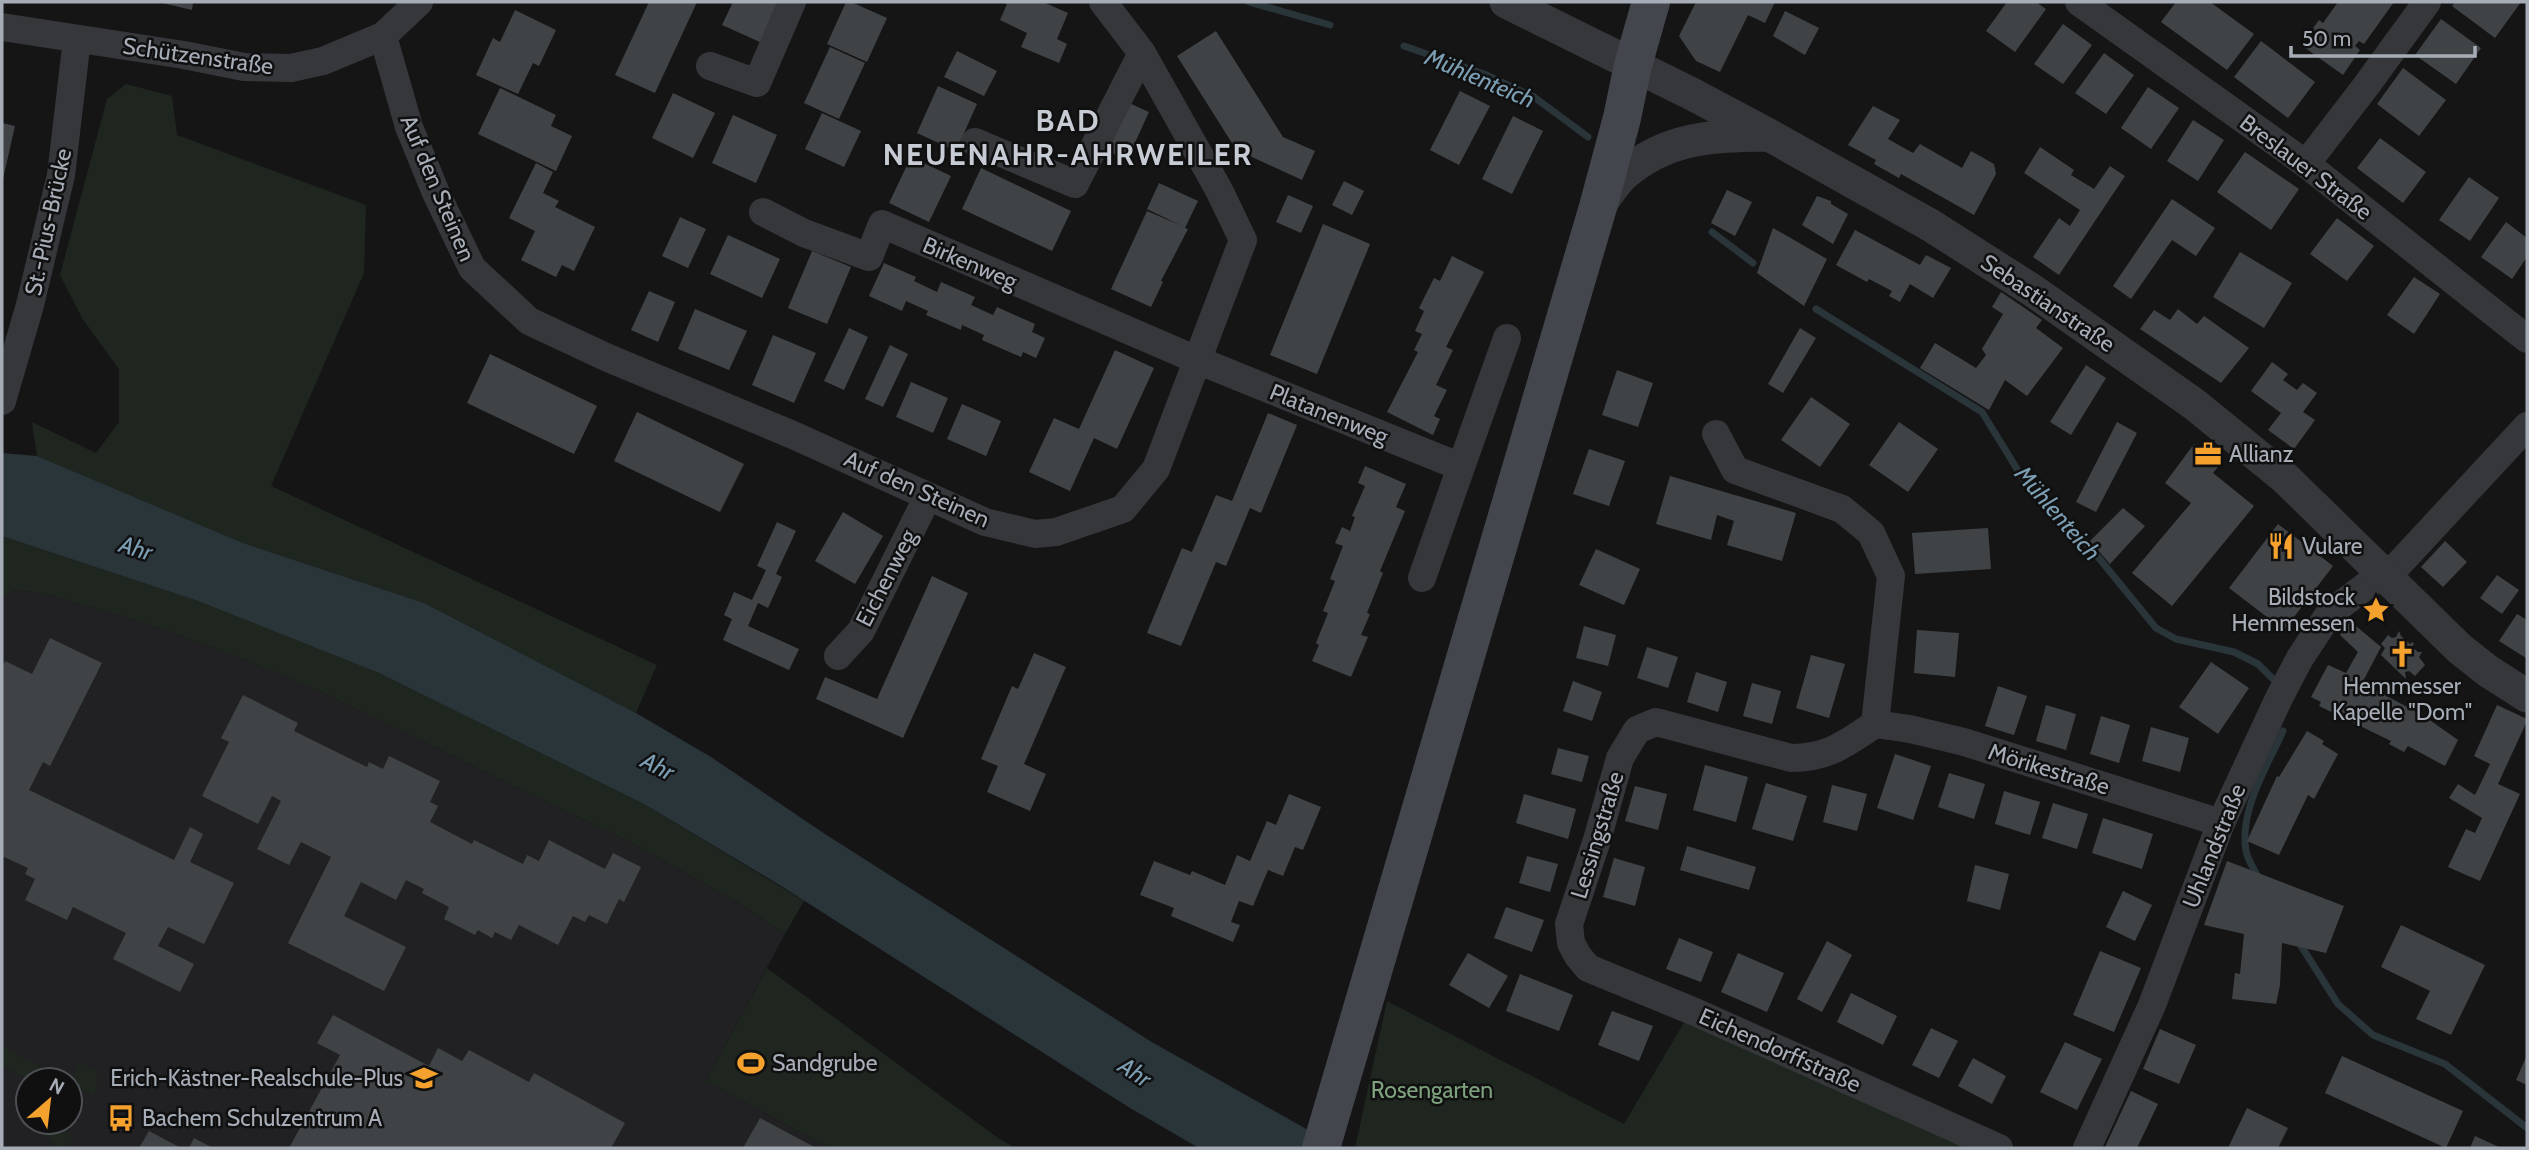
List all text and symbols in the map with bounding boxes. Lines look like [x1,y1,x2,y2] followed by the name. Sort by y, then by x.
[2291,14,2475,58] scale bar
[2302,26,2351,51] text: 50 m
[121,32,275,80] street label: Schützenstraße
[1420,42,1539,114] water label: Mühlenteich
[883,102,1253,173] district label: BAD NEUENAHR-AHRWEILER
[2234,108,2378,226] street label: Breslauer Straße
[395,111,481,265] street label: Auf den Steinen
[19,146,77,298] street label: St.-Pius-Brücke
[919,231,1022,296] street label: Birkenweg
[1976,248,2120,358] street label: Sebastianstraße
[1266,378,1393,451] street label: Platanenweg
[2193,439,2223,469] office icon: Allianz
[2229,440,2294,468] place label: Allianz
[840,444,994,534] street label: Auf den Steinen
[2008,459,2107,566] water label: Mühlenteich
[850,524,923,631] street label: Eichenweg
[115,529,158,567] water label: Ahr
[2266,531,2296,561] restaurant icon: Vulare
[2302,532,2363,560] place label: Vulare
[2232,583,2356,637] place label: Bildstock Hemmessen
[2361,595,2391,625] place icon: Bildstock Hemmessen
[2387,639,2417,669] church icon: Hemmesser Kapelle "Dom"
[2332,672,2472,726] place label: Hemmesser Kapelle "Dom"
[1985,737,2113,801] street label: Mörikestraße
[636,745,681,787] water label: Ahr
[1564,768,1630,902] street label: Lessingstraße
[2176,780,2252,912] street label: Uhlandstraße
[1695,1002,1865,1098] street label: Eichendorffstraße
[736,1048,766,1078] sports icon: Sandgrube
[772,1049,878,1077] place label: Sandgrube
[1112,1050,1158,1094] water label: Ahr
[409,1063,439,1093] school or university icon: Erich-Kästner-Realschule-Plus
[110,1064,403,1092] place label: Erich-Kästner-Realschule-Plus
[14,1066,84,1136] north arrow
[45,1073,68,1100] text: N
[1371,1076,1493,1104] park label: Rosengarten
[106,1103,136,1133] bus stop icon: Bachem Schulzentrum A
[142,1104,382,1132] place label: Bachem Schulzentrum A

